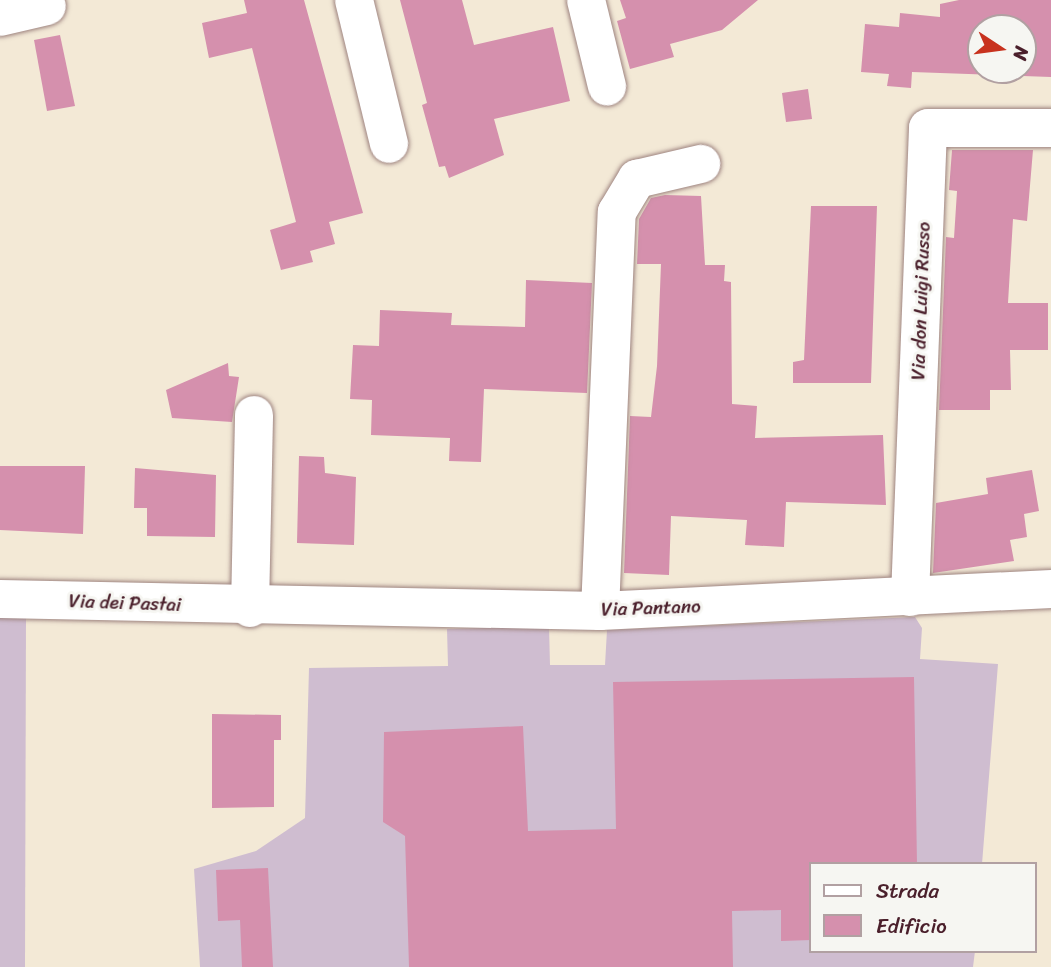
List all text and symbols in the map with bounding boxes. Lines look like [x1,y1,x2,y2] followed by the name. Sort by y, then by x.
[967,14,1037,84] north arrow
[1003,43,1039,64] text: N
[907,221,935,381] street label: Via don Luigi Russo
[68,590,182,616] street label: Via dei Pastai
[601,595,701,621] street label: Via Pantano
[810,862,1037,953] legend
[876,872,939,910] text: Strada
[876,907,947,945] text: Edificio

